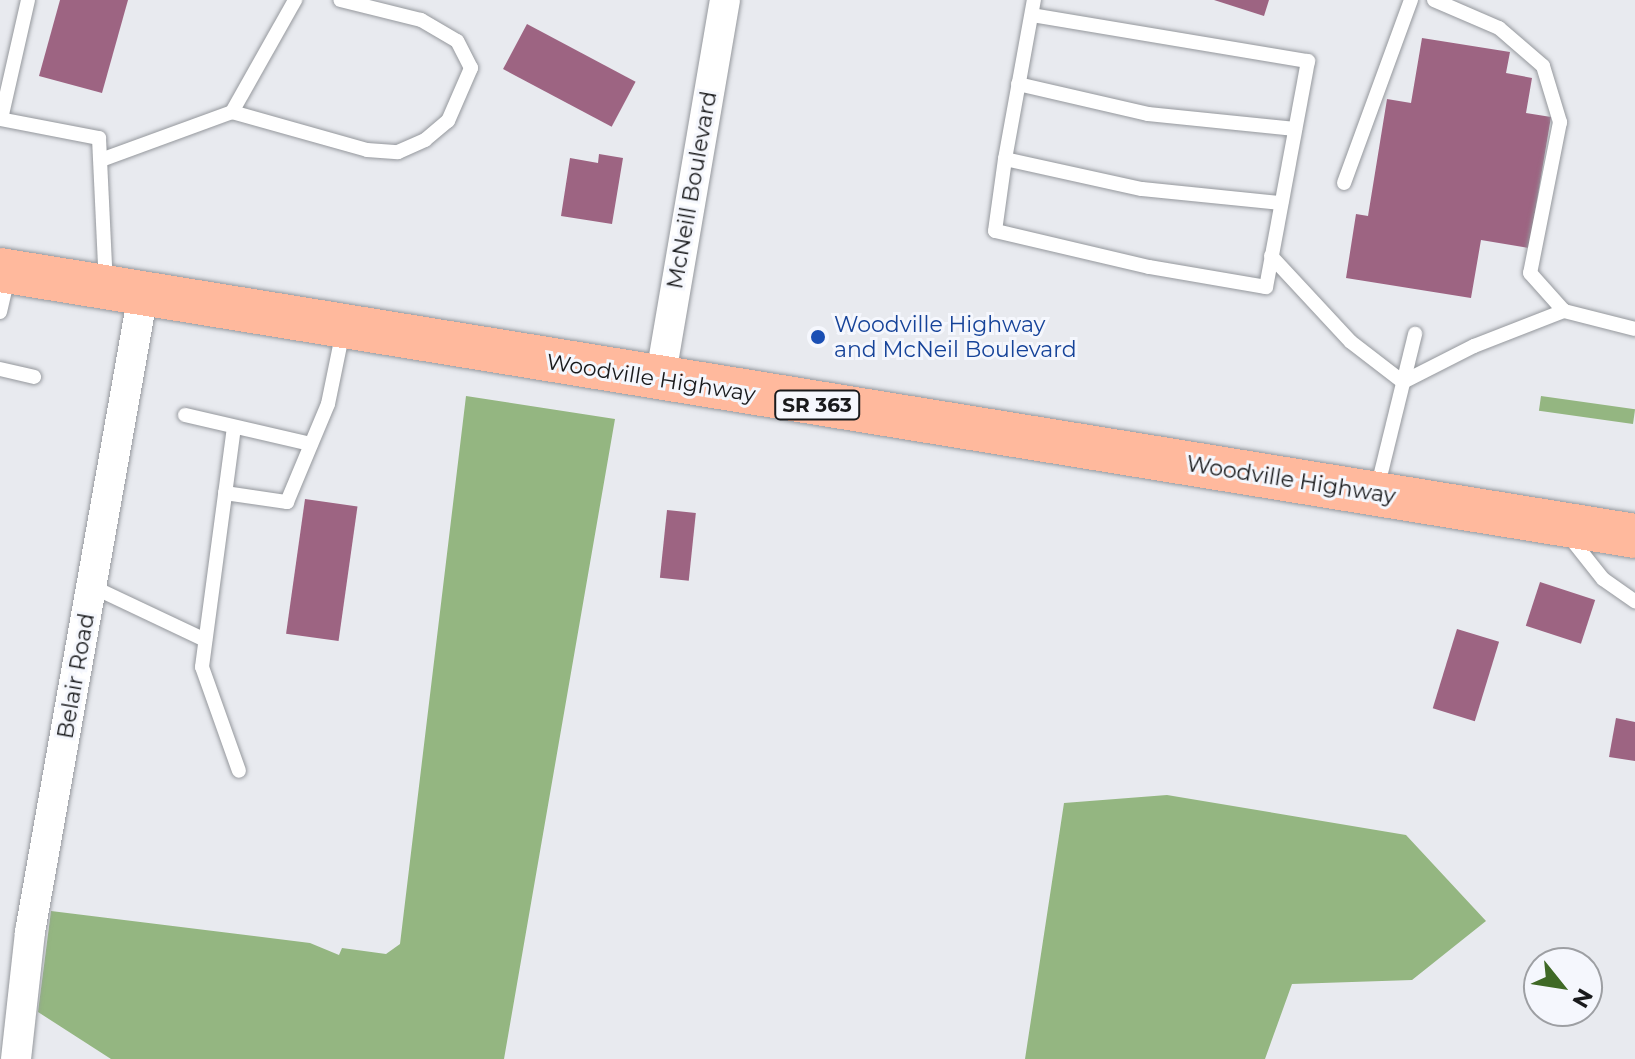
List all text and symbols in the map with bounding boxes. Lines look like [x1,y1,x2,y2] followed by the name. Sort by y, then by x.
[662,89,722,291] street label: McNeill Boulevard
[834,311,1077,362] place label: Woodville Highway and McNeil Boulevard
[809,328,827,346] marker: Woodville Highway and McNeil Boulevard
[545,348,757,408] street label: Woodville Highway
[773,389,861,421] road number: SR 363
[1185,450,1397,510] street label: Woodville Highway
[52,611,100,741] street label: Belair Road
[1523,947,1603,1027] north arrow
[1566,984,1599,1013] text: N

